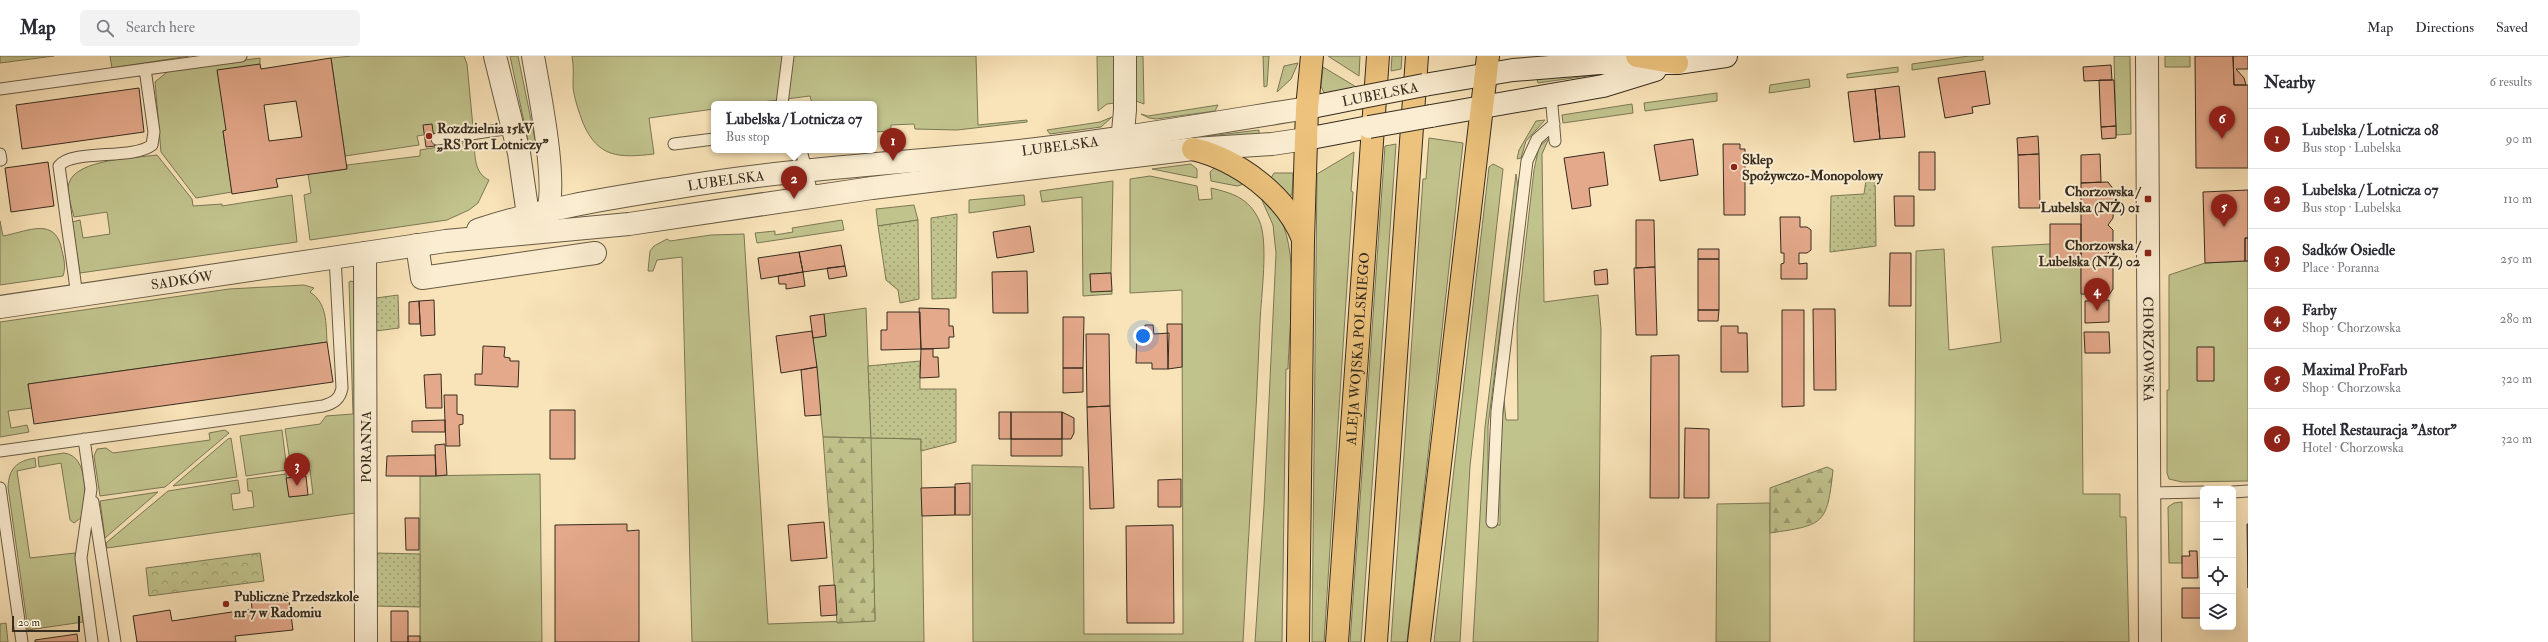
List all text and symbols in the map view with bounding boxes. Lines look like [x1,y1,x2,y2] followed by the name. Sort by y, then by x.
[80,10,360,46] search box
[20,16,56,40] text: Map
[94,17,116,39] icon: search
[126,18,195,37] text: Search here
[2367,19,2393,36] text: Map
[2415,19,2474,36] text: Directions
[2496,19,2528,36] text: Saved
[2264,72,2315,93] text: Nearby
[2489,74,2532,90] text: 6 results
[1340,79,1420,110] street label: LUBELSKA
[711,101,877,153] popup
[2209,106,2235,139] pin: 6
[726,110,862,129] text: Lubelska / Lotnicza 07
[436,120,549,154] place label: Rozdzielnia 15kV „RS Port Lotniczy”
[2302,121,2439,140] text: Lubelska / Lotnicza 08
[880,128,906,161] pin: 1
[726,129,770,145] text: Bus stop
[424,131,434,141] marker: Rozdzielnia 15kV „RS Port Lotniczy”
[2275,131,2279,147] text: 1
[2506,131,2532,147] text: 90 m
[1021,133,1100,160] street label: LUBELSKA
[2302,140,2401,156] text: Bus stop · Lubelska
[1742,151,1884,185] place label: Sklep Spożywczo-Monopolowy
[1729,162,1739,172] marker: Sklep Spożywczo-Monopolowy
[781,166,807,199] pin: 2
[686,167,765,195] street label: LUBELSKA
[2302,181,2439,200] text: Lubelska / Lotnicza 07
[2041,183,2141,216] place label: Chorzowska / Lubelska (NŻ) 01
[2274,191,2280,207] text: 2
[2503,191,2532,207] text: 110 m
[2143,194,2153,204] marker: Chorzowska / Lubelska (NŻ) 01
[2211,194,2237,227] pin: 5
[2302,200,2401,216] text: Bus stop · Lubelska
[2038,237,2141,270] place label: Chorzowska / Lubelska (NŻ) 02
[2302,241,2395,260] text: Sadków Osiedle
[2143,248,2153,258] marker: Chorzowska / Lubelska (NŻ) 02
[2275,251,2280,267] text: 3
[2500,251,2532,267] text: 250 m
[1343,252,1373,447] street label: ALEJA WOJSKA POLSKIEGO
[2302,260,2379,276] text: Place · Poranna
[150,267,215,294] street label: SADKÓW
[2084,278,2110,311] pin: 4
[2139,296,2157,402] street label: CHORZOWSKA
[2302,301,2337,320] text: Farby
[2273,311,2281,327] text: 4
[2500,311,2532,327] text: 280 m
[2302,320,2401,336] text: Shop · Chorzowska
[1133,326,1153,346] your location
[2302,361,2407,380] text: Maximal ProFarb
[2274,371,2280,387] text: 5
[2501,371,2532,387] text: 320 m
[2302,380,2401,396] text: Shop · Chorzowska
[358,411,375,483] street label: PORANNA
[2302,421,2457,440] text: Hotel Restauracja "Astor"
[2274,431,2280,447] text: 6
[2501,431,2532,447] text: 320 m
[2302,440,2404,456] text: Hotel · Chorzowska
[284,453,310,486] pin: 3
[2200,486,2236,630] map controls
[2200,486,2236,522] button: +
[2200,522,2236,558] button: −
[2200,558,2236,594] button: locate
[233,588,359,621] place label: Publiczne Przedszkole nr 7 w Radomiu
[2200,594,2236,630] button: layers
[221,599,231,609] marker: Publiczne Przedszkole nr 7 w Radomiu
[12,614,80,633] scale bar
[18,616,40,629] text: 20 m

